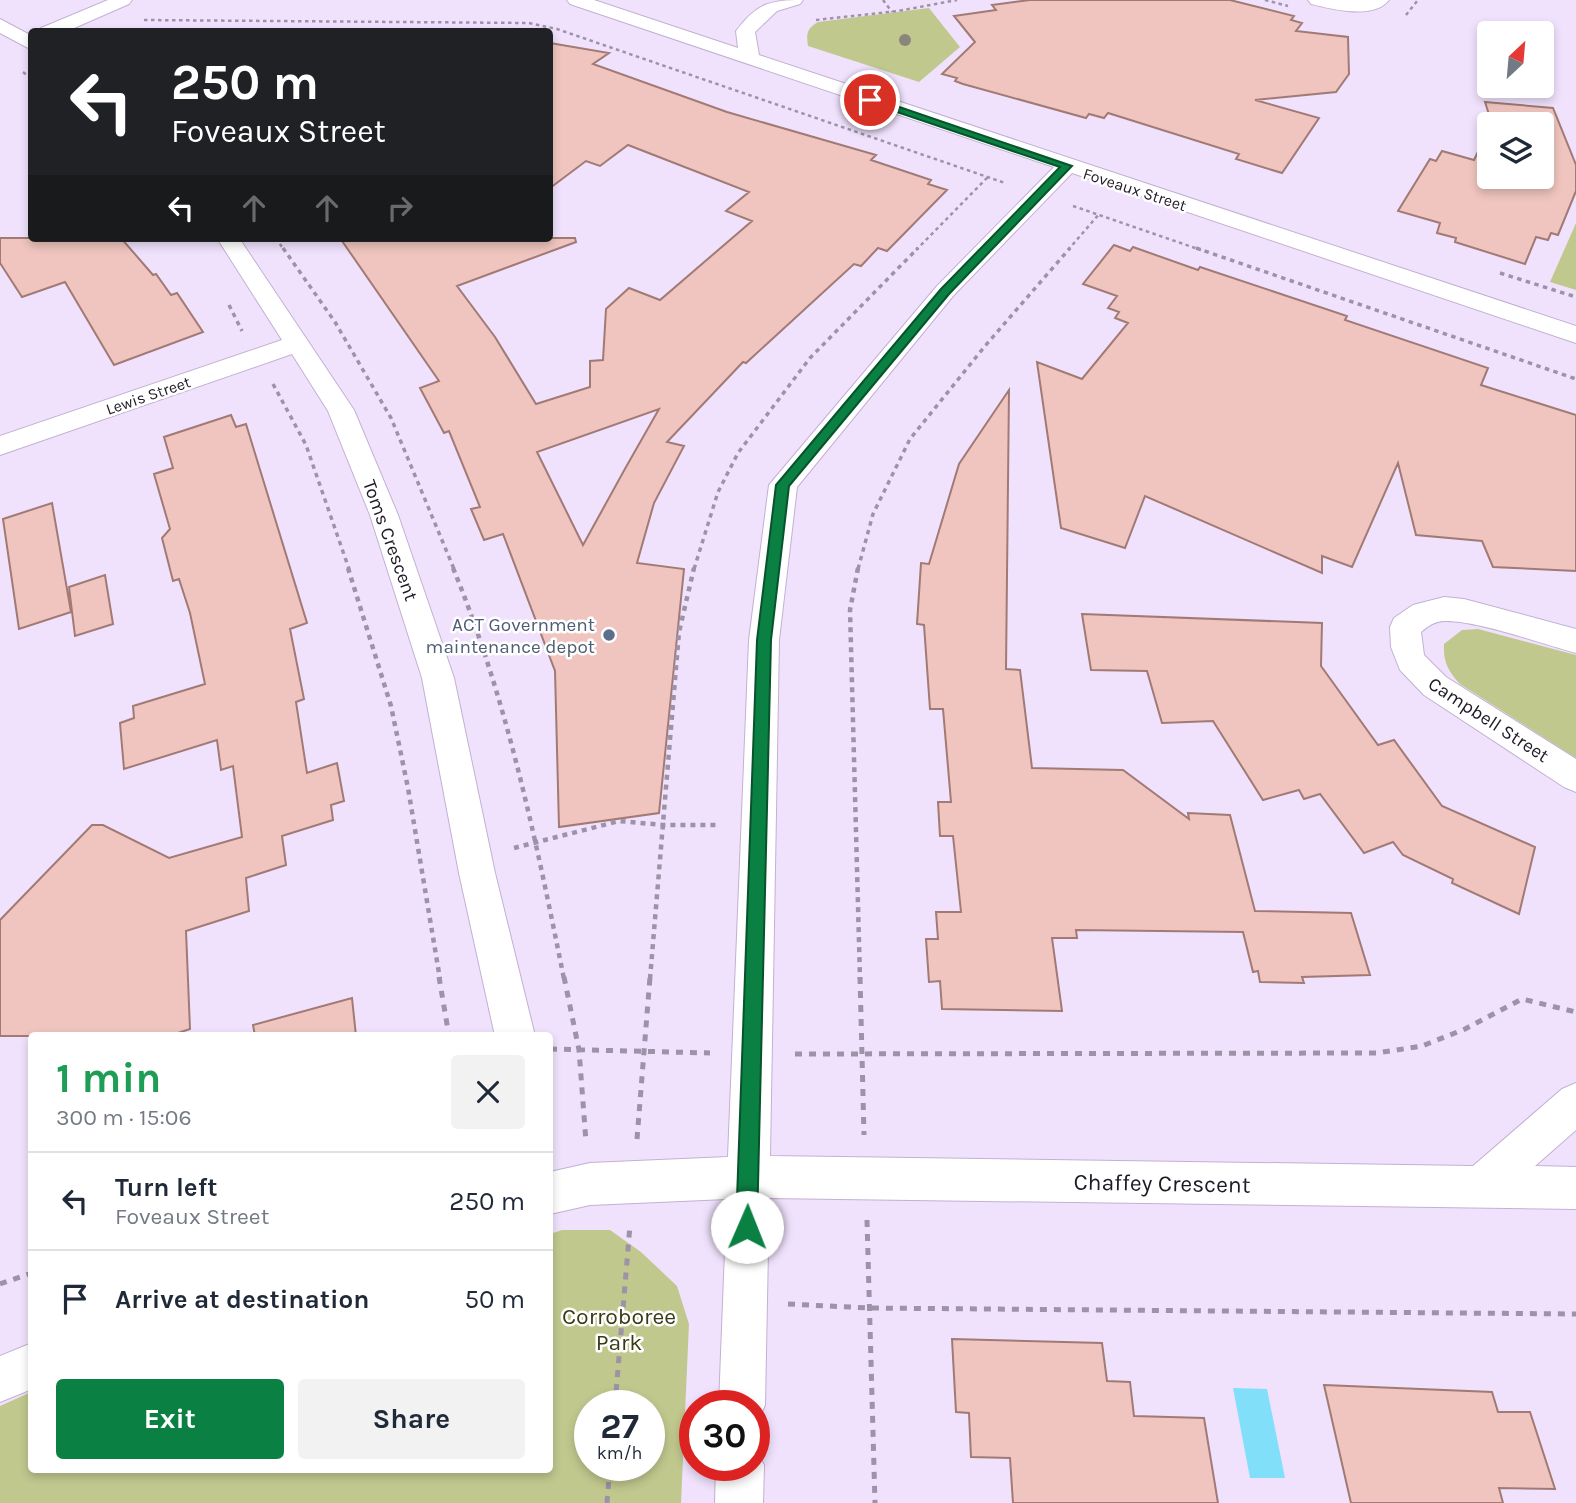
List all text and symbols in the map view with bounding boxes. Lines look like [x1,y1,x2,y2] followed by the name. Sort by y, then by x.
[1477,21,1554,98] north arrow
[1477,21,1554,189] map controls
[171,54,319,111] text: 250 m
[56,56,147,147] icon: left
[840,70,900,130] pin
[851,81,889,119] icon: arrive
[1477,112,1554,189] button: layers
[171,113,386,150] text: Foveaux Street
[1081,164,1189,215] street label: Foveaux Street
[162,189,200,227] icon: left
[235,189,273,227] icon: ahead
[308,189,346,227] icon: ahead
[381,189,419,227] icon: right
[103,372,193,419] street label: Lewis Street
[358,477,422,604] street label: Toms Crescent
[426,614,595,658] place label: ACT Government maintenance depot
[601,627,617,643] marker: ACT Government maintenance depot
[1424,673,1553,767] street label: Campbell Street
[56,1053,161,1103] text: 1 min
[451,1055,525,1129] button: close
[56,1104,192,1131] text: 300 m · 15:06
[1073,1168,1251,1199] street label: Chaffey Crescent
[115,1172,217,1203] text: Turn left
[56,1182,94,1220] icon: left
[449,1186,525,1217] text: 250 m
[710,1190,784,1264] position arrow
[115,1203,269,1230] text: Foveaux Street
[56,1280,94,1318] icon: arrive
[115,1284,369,1315] text: Arrive at destination
[464,1284,525,1315] text: 50 m
[562,1303,676,1356] park label: Corroboree Park
[56,1379,284,1459] button: Exit
[298,1379,525,1459] button: Share
[679,1390,770,1481] speed limit sign: 30
[600,1406,639,1447] text: 27
[597,1442,642,1464] text: km/h

